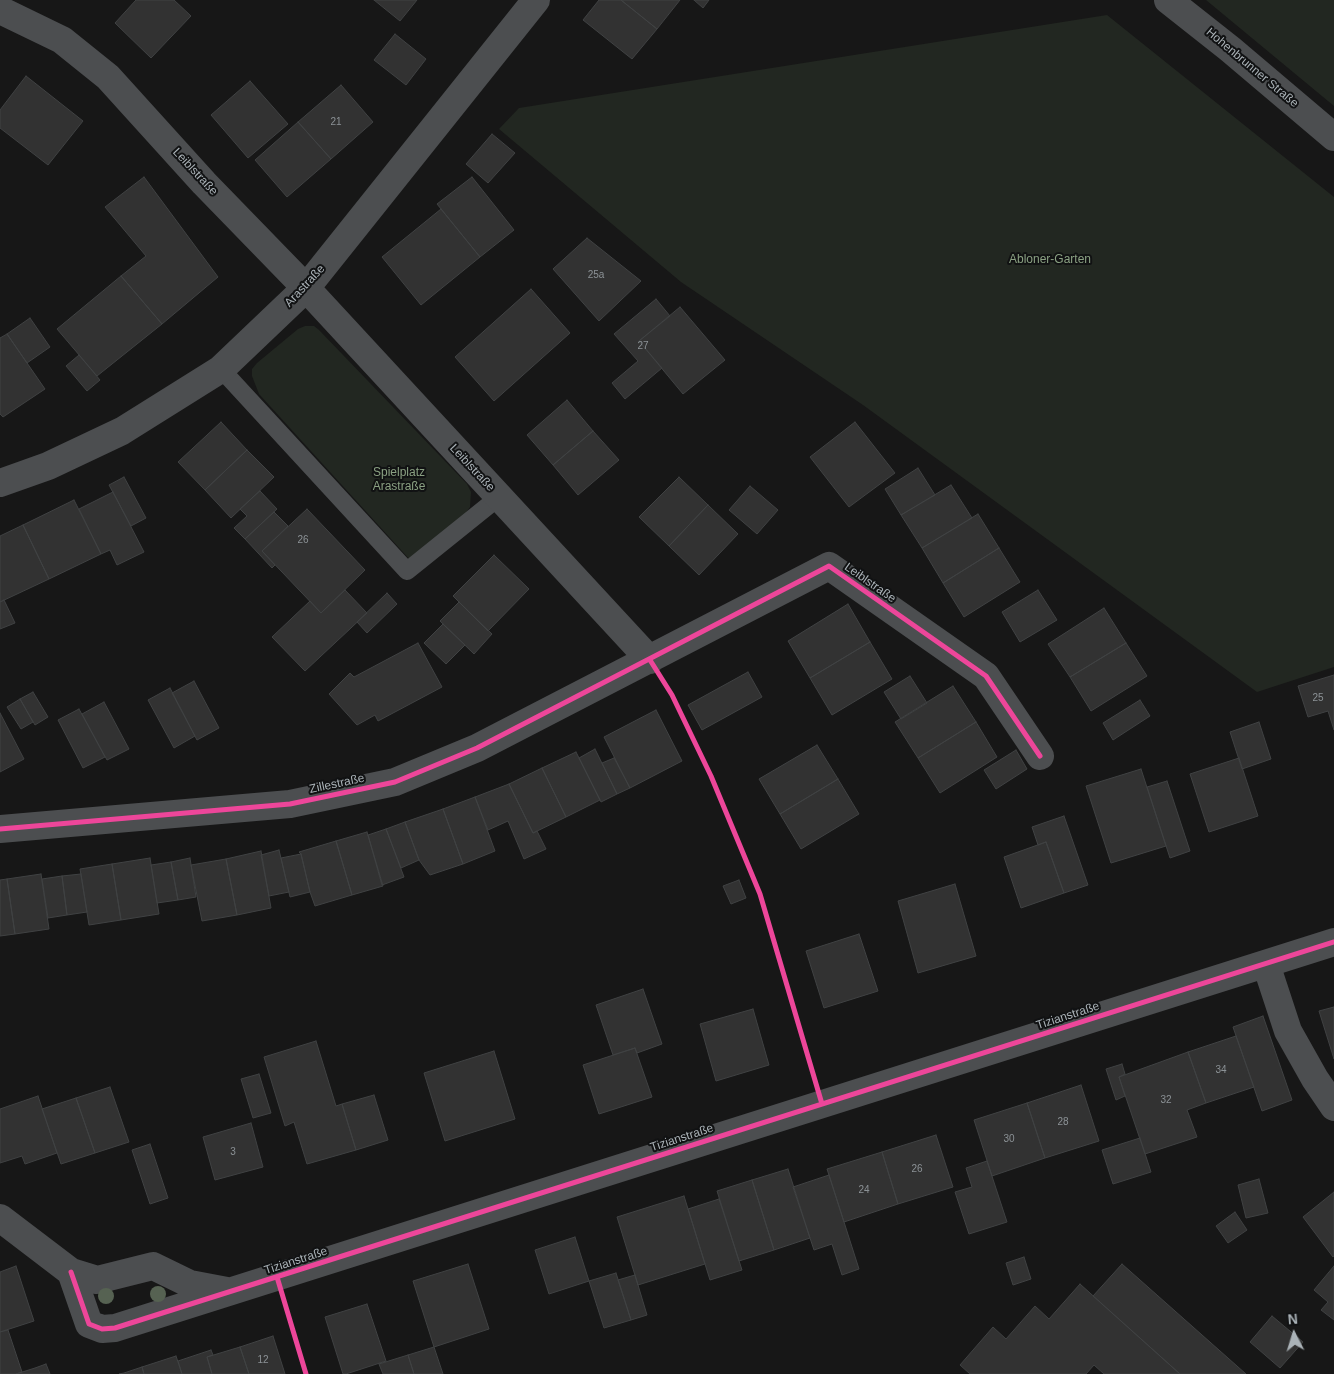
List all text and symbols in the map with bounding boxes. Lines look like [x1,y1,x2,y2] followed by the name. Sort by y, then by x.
[1203,25,1301,111] street label: Hohenbrunner Straße
[330,116,342,128] house number: 21
[169,145,221,199] street label: Leiblstraße
[1009,253,1091,267] park label: Abloner-Garten
[282,262,328,310] street label: Arastraße
[588,269,604,281] house number: 25a
[637,340,649,352] house number: 27
[446,441,498,495] street label: Leiblstraße
[373,466,425,494] park label: Spielplatz Arastraße
[297,534,309,546] house number: 26
[842,560,898,606] street label: Leiblstraße
[1312,692,1324,704] house number: 25
[308,771,366,797] street label: Zillestraße
[1035,999,1101,1033] street label: Tizianstraße
[1215,1064,1227,1076] house number: 34
[1160,1094,1172,1106] house number: 32
[1057,1116,1069,1128] house number: 28
[649,1121,715,1155] street label: Tizianstraße
[1003,1133,1015,1145] house number: 30
[230,1146,236,1158] house number: 3
[911,1163,923,1175] house number: 26
[858,1184,870,1196] house number: 24
[263,1244,329,1278] street label: Tizianstraße
[1269,1309,1319,1359] north arrow
[1287,1311,1298,1327] text: N
[257,1354,269,1366] house number: 12

